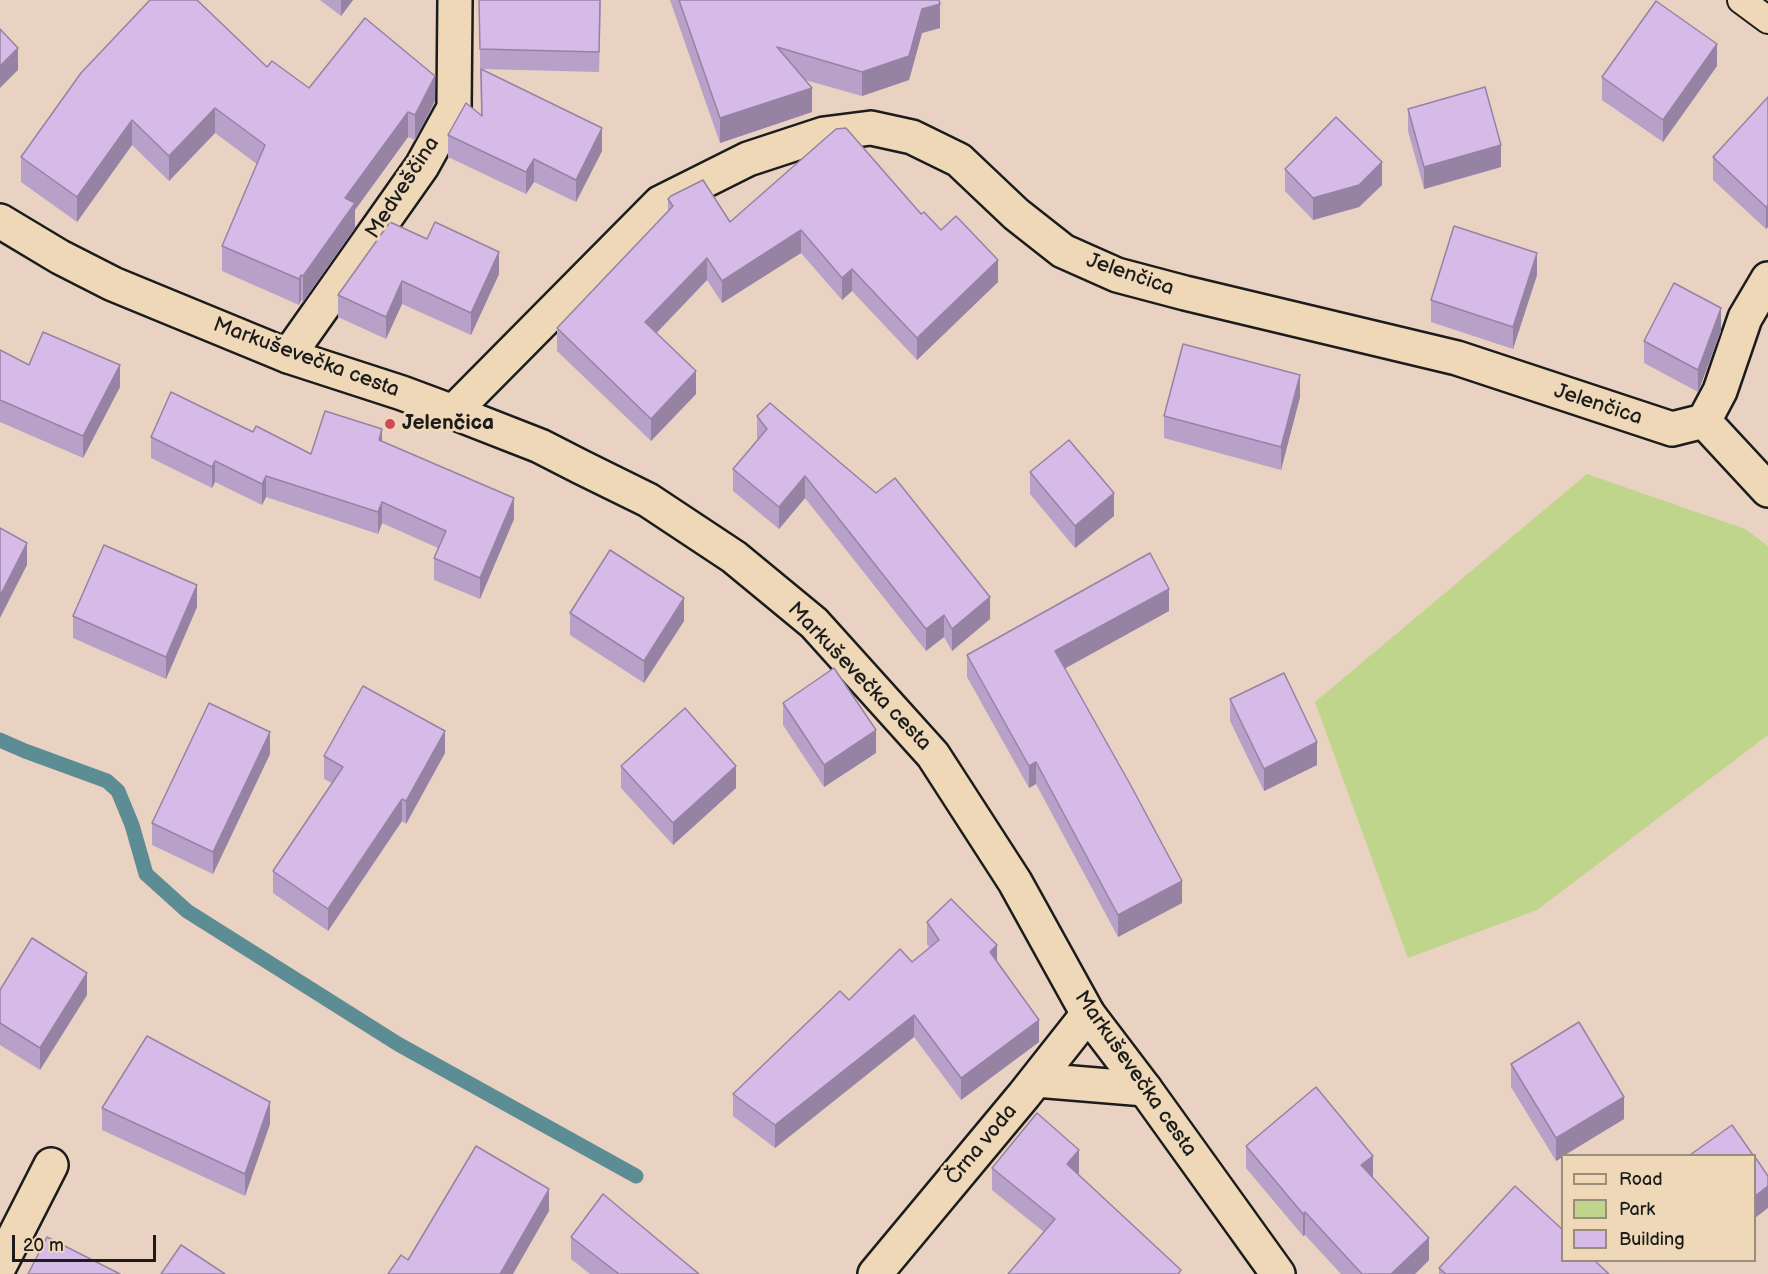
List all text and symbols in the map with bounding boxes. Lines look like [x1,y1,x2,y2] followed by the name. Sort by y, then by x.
[361,132,445,244] street label: Medveščina
[1083,248,1177,302] street label: Jelenčica
[209,313,403,403] street label: Markuševečka cesta
[1551,379,1645,431] street label: Jelenčica
[402,411,494,437] place label: Jelenčica
[383,417,397,431] marker: Jelenčica
[782,598,936,756] street label: Markuševečka cesta
[1068,986,1202,1162] street label: Markuševečka cesta
[941,1100,1023,1190] street label: Črna voda
[1561,1154,1756,1262] legend
[1619,1169,1663,1190] text: Road
[1619,1199,1655,1220] text: Park
[15,1223,159,1261] scale bar
[1619,1229,1685,1250] text: Building
[23,1235,64,1256] text: 20 m

